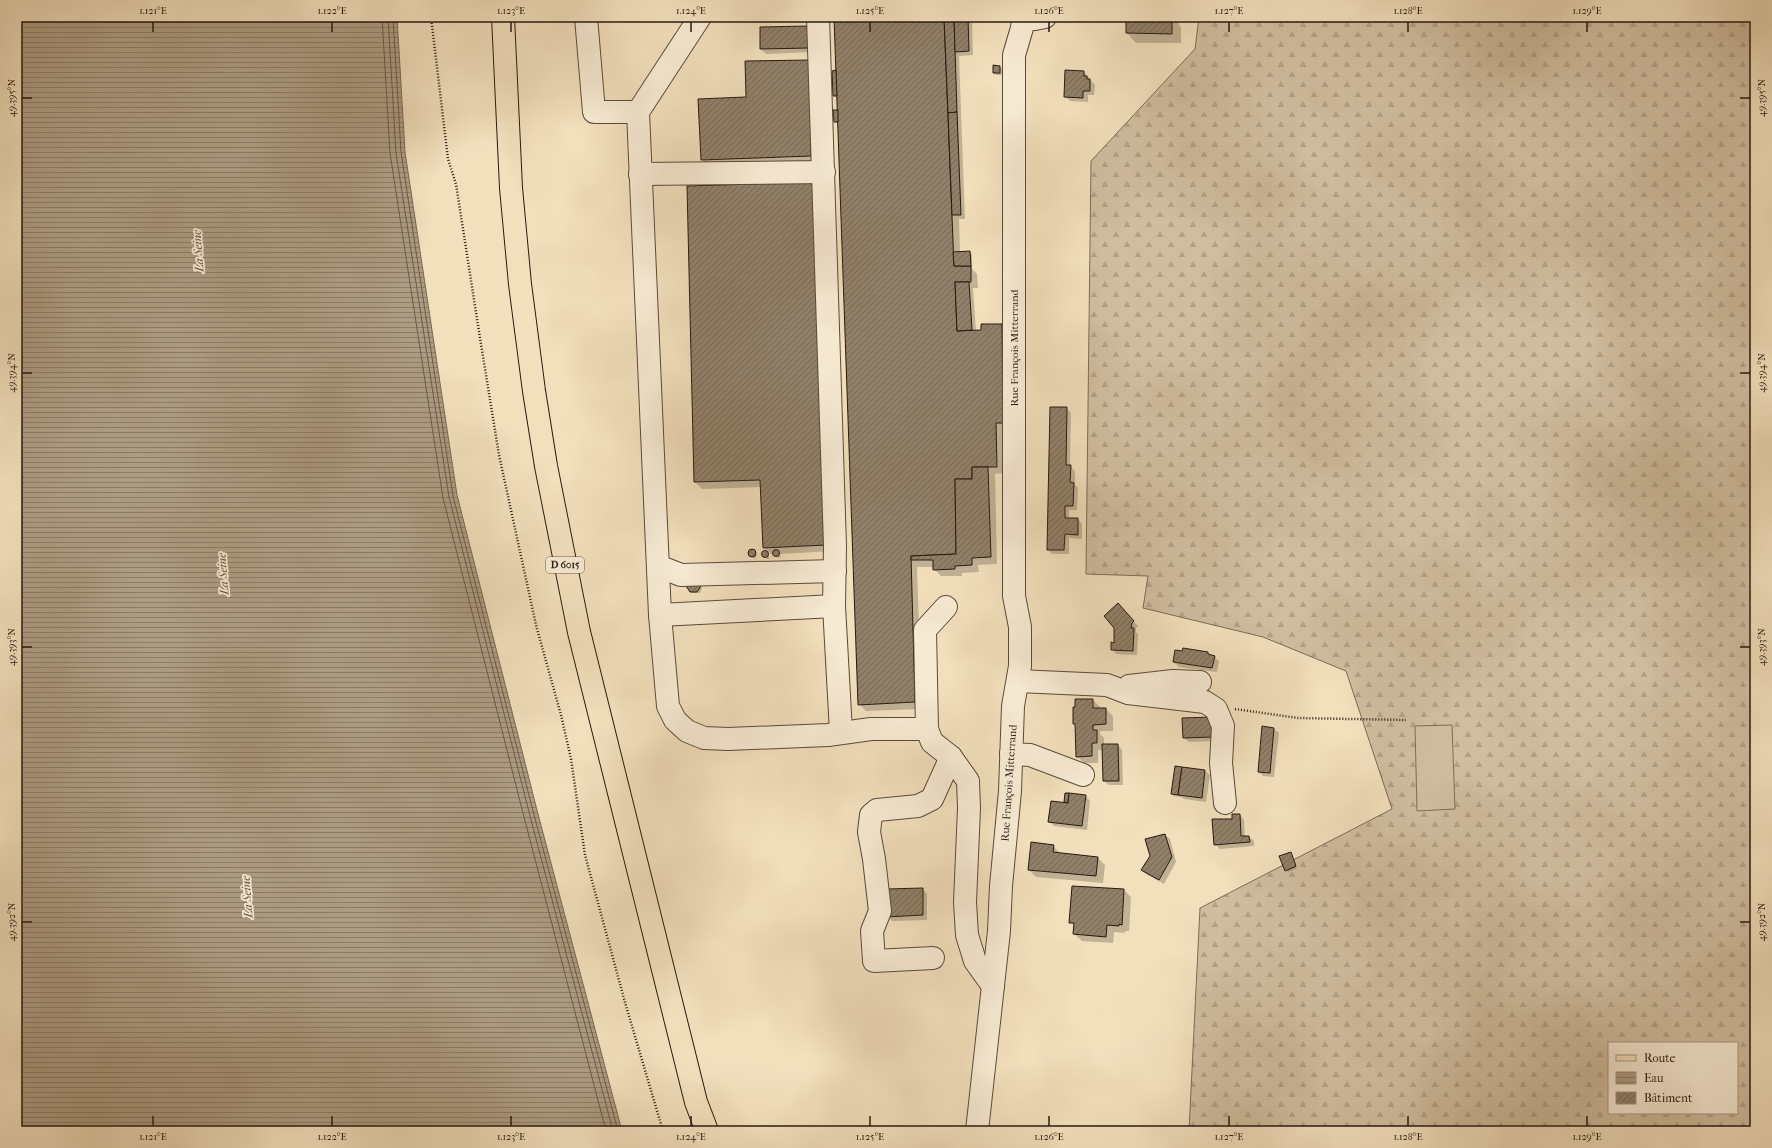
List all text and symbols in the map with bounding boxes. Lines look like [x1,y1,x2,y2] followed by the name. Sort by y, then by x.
[139,5,167,17] text: 1.121°E
[317,5,347,17] text: 1.122°E
[497,5,525,17] text: 1.123°E
[676,5,706,17] text: 1.124°E
[856,5,884,17] text: 1.125°E
[1034,5,1064,17] text: 1.126°E
[1215,5,1243,17] text: 1.127°E
[1394,5,1422,17] text: 1.128°E
[1572,5,1602,17] text: 1.129°E
[6,79,18,117] text: 49.395°N
[1756,79,1768,117] text: 49.395°N
[189,228,207,274] water label: La Seine
[1008,288,1021,407] street label: Rue François Mitterrand
[6,353,18,393] text: 49.394°N
[1756,353,1768,393] text: 49.394°N
[214,551,232,597] water label: La Seine
[546,557,584,573] road number: D 6015
[6,628,18,666] text: 49.393°N
[1756,628,1768,666] text: 49.393°N
[998,723,1020,842] street label: Rue François Mitterrand
[238,874,256,920] water label: La Seine
[6,902,18,941] text: 49.392°N
[1756,902,1768,941] text: 49.392°N
[1608,1042,1738,1114] legend
[1644,1051,1676,1065] text: Route
[1644,1071,1664,1085] text: Eau
[1644,1091,1693,1105] text: Bâtiment
[139,1131,167,1143] text: 1.121°E
[317,1131,347,1143] text: 1.122°E
[497,1131,525,1143] text: 1.123°E
[676,1131,706,1143] text: 1.124°E
[856,1131,884,1143] text: 1.125°E
[1034,1131,1064,1143] text: 1.126°E
[1215,1131,1243,1143] text: 1.127°E
[1394,1131,1422,1143] text: 1.128°E
[1572,1131,1602,1143] text: 1.129°E

